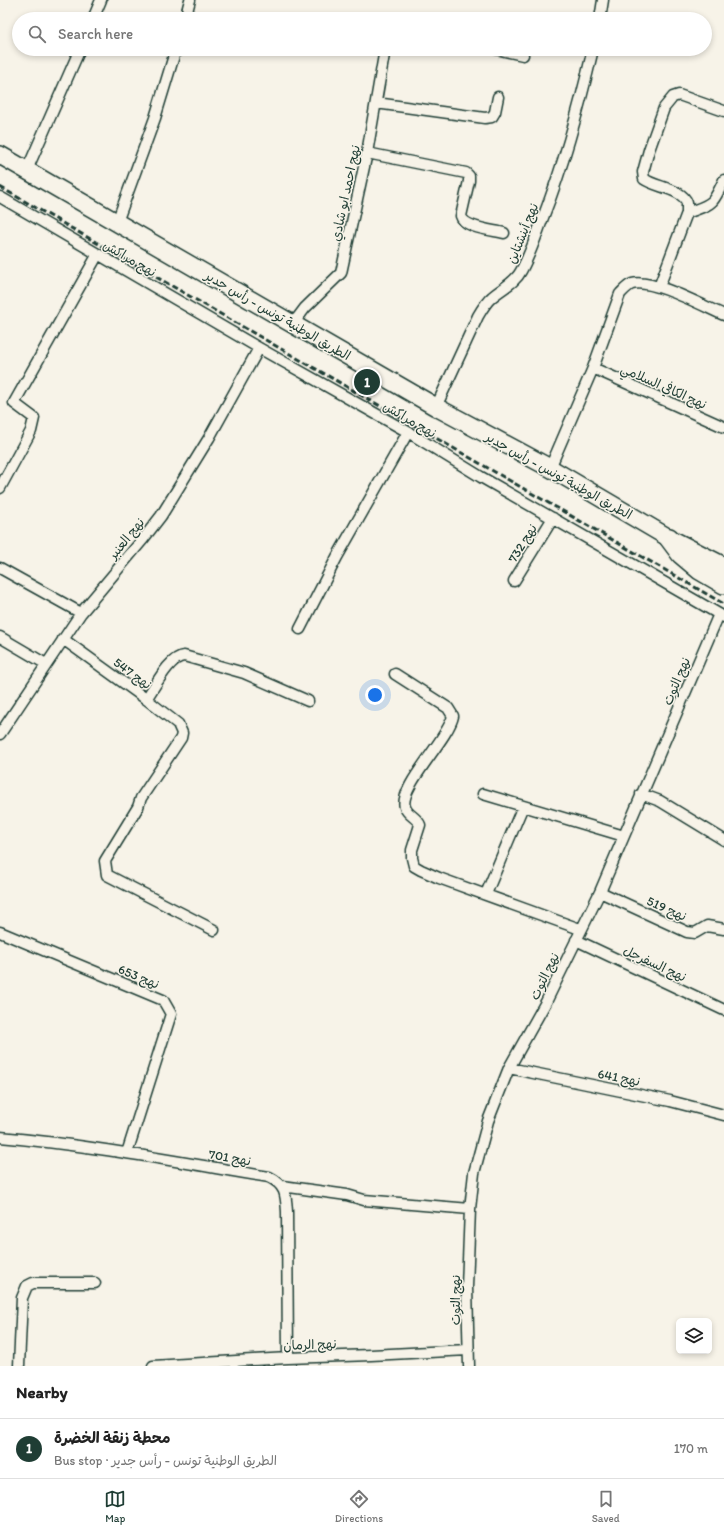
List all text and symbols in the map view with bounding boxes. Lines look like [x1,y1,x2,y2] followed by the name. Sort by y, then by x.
[12,12,712,56] search box
[26,23,48,45] icon: search
[58,25,133,43] text: Search here
[328,144,365,243] street label: نهج احمد ابو شادي
[504,201,543,266] street label: نهج أينشتاين
[99,237,159,281] street label: نهج مراكش
[201,267,353,364] street label: الطريق الوطنية تونس - رأس جدير
[617,360,709,416] street label: نهج الكافي السلامي
[354,367,380,397] pin: 1
[379,398,439,442] street label: نهج مراكش
[481,428,635,523] street label: الطريق الوطنية تونس - رأس جدير
[105,515,149,564] street label: نهج العنبر
[505,521,542,566] street label: نهج 732
[110,655,155,694] street label: نهج 547
[660,655,695,708] street label: نهج التوت
[365,685,385,705] your location
[644,893,689,926] street label: نهج 519
[620,942,689,986] street label: نهج السفرجل
[527,950,564,1003] street label: نهج التوت
[115,961,162,994] street label: نهج 653
[596,1066,641,1091] street label: نهج 641
[207,1146,252,1171] street label: نهج 701
[448,1275,465,1325] street label: نهج التوت
[676,1318,712,1354] map controls
[676,1318,712,1354] button: layers
[283,1336,337,1355] street label: نهج الرمان
[16,1382,68,1402] text: Nearby
[54,1429,171,1447] text: محطة زنقة الخضرة
[26,1441,32,1456] text: 1
[674,1441,708,1456] text: 170 m
[54,1453,277,1468] text: Bus stop · الطريق الوطنية تونس - رأس جدير
[104,1488,126,1525] tab: Map
[335,1488,383,1525] tab: Directions
[592,1488,620,1525] tab: Saved

